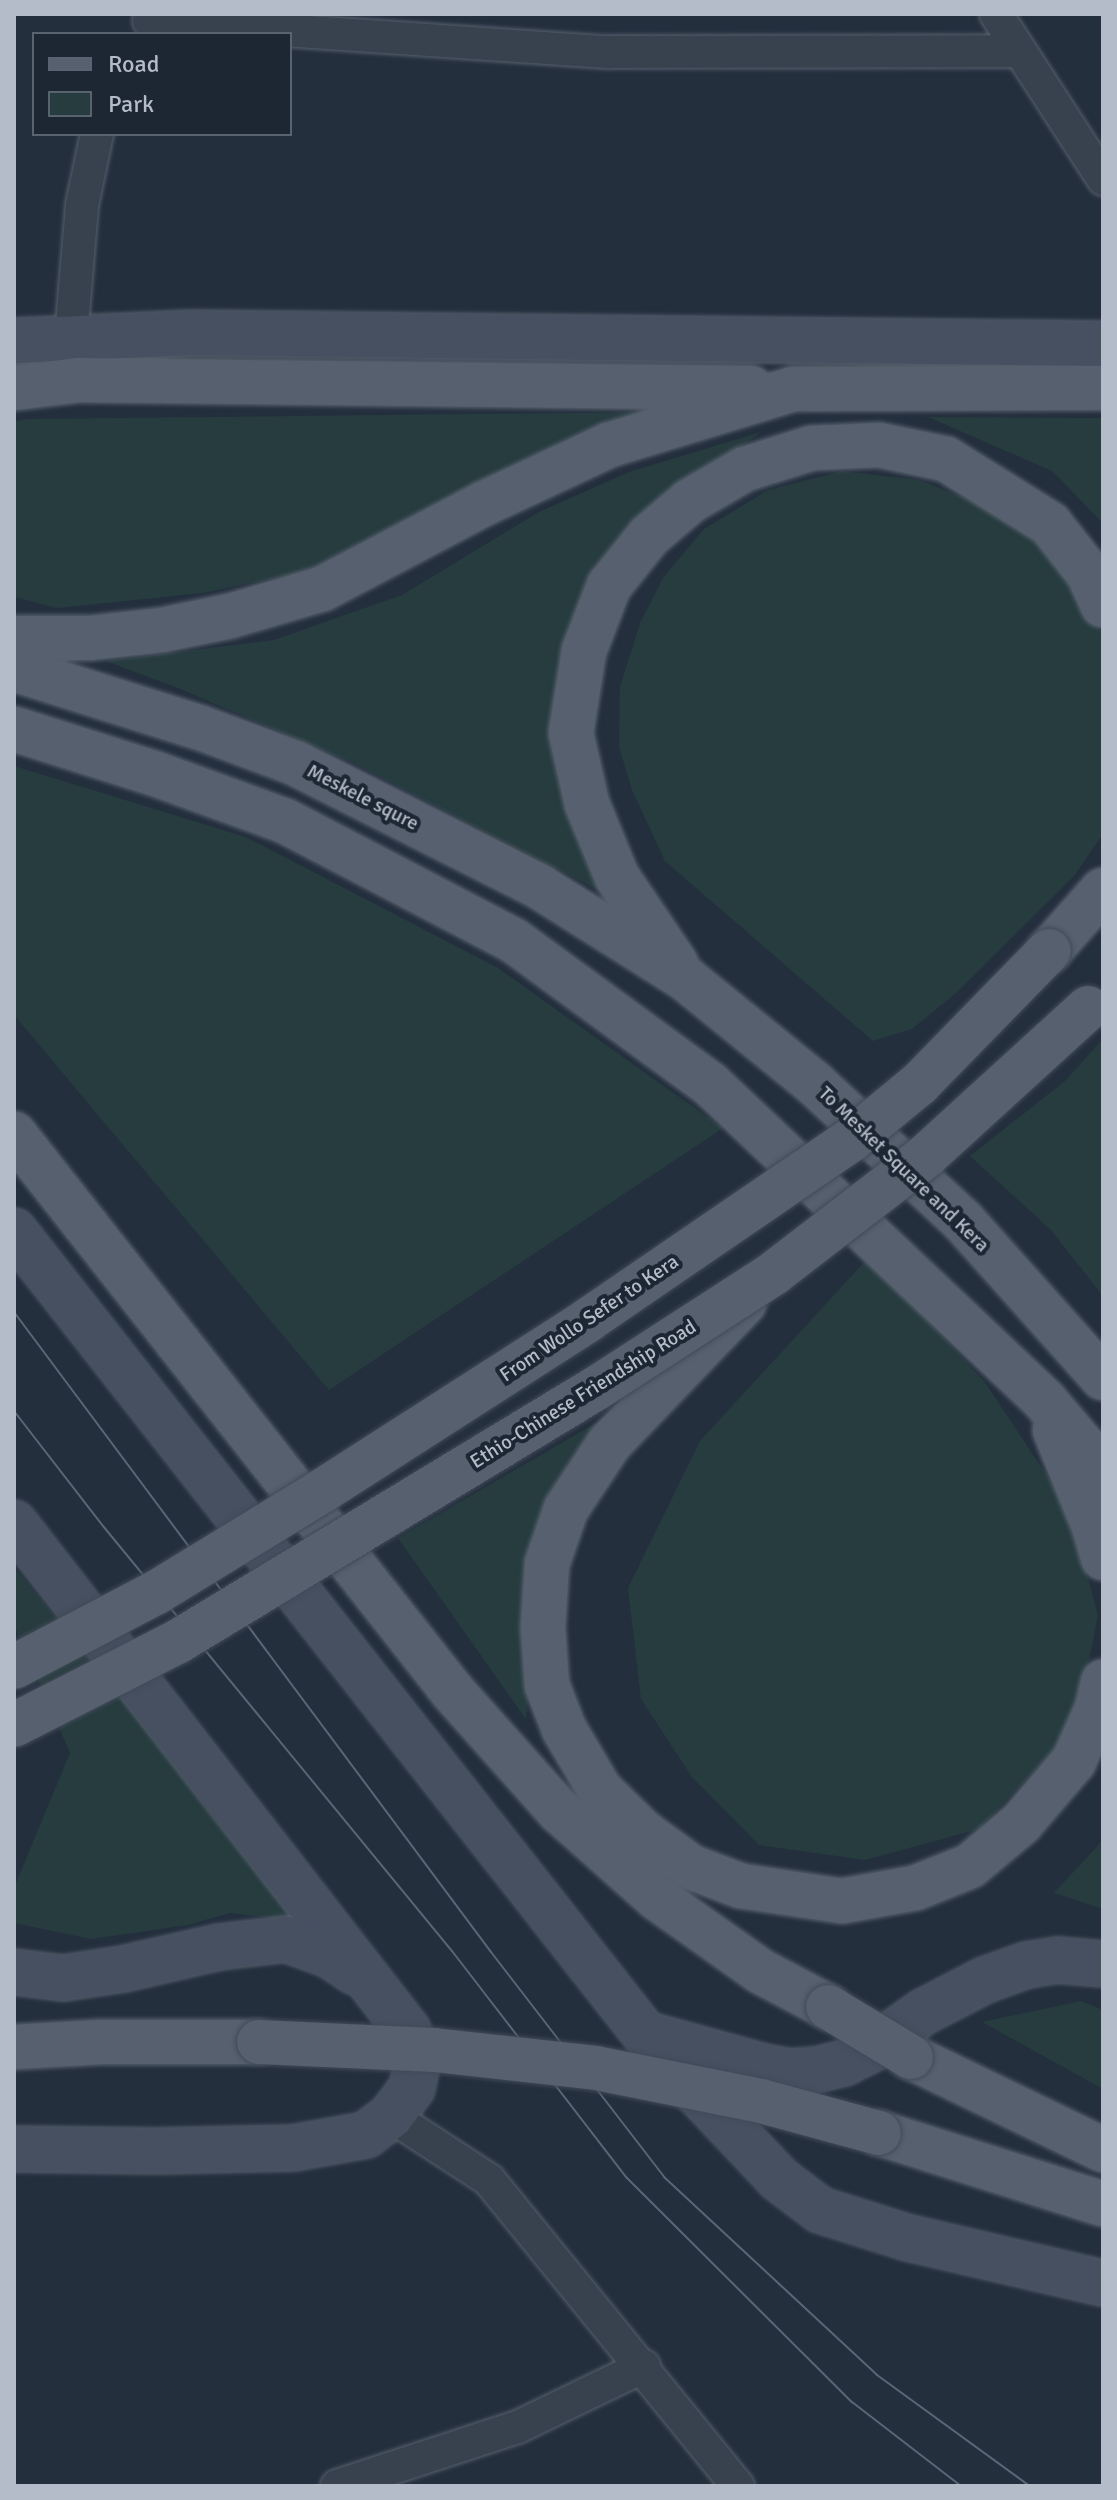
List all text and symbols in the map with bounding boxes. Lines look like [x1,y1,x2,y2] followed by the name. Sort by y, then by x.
[32,32,292,136] legend
[108,49,159,79] text: Road
[108,89,154,119] text: Park
[303,759,423,835] street label: Meskele squre
[814,1081,994,1257] street label: To Mesket Square and Kera
[495,1249,683,1387] street label: From Wollo Sefer to Kera
[466,1314,700,1474] street label: Ethio-Chinese Friendship Road

